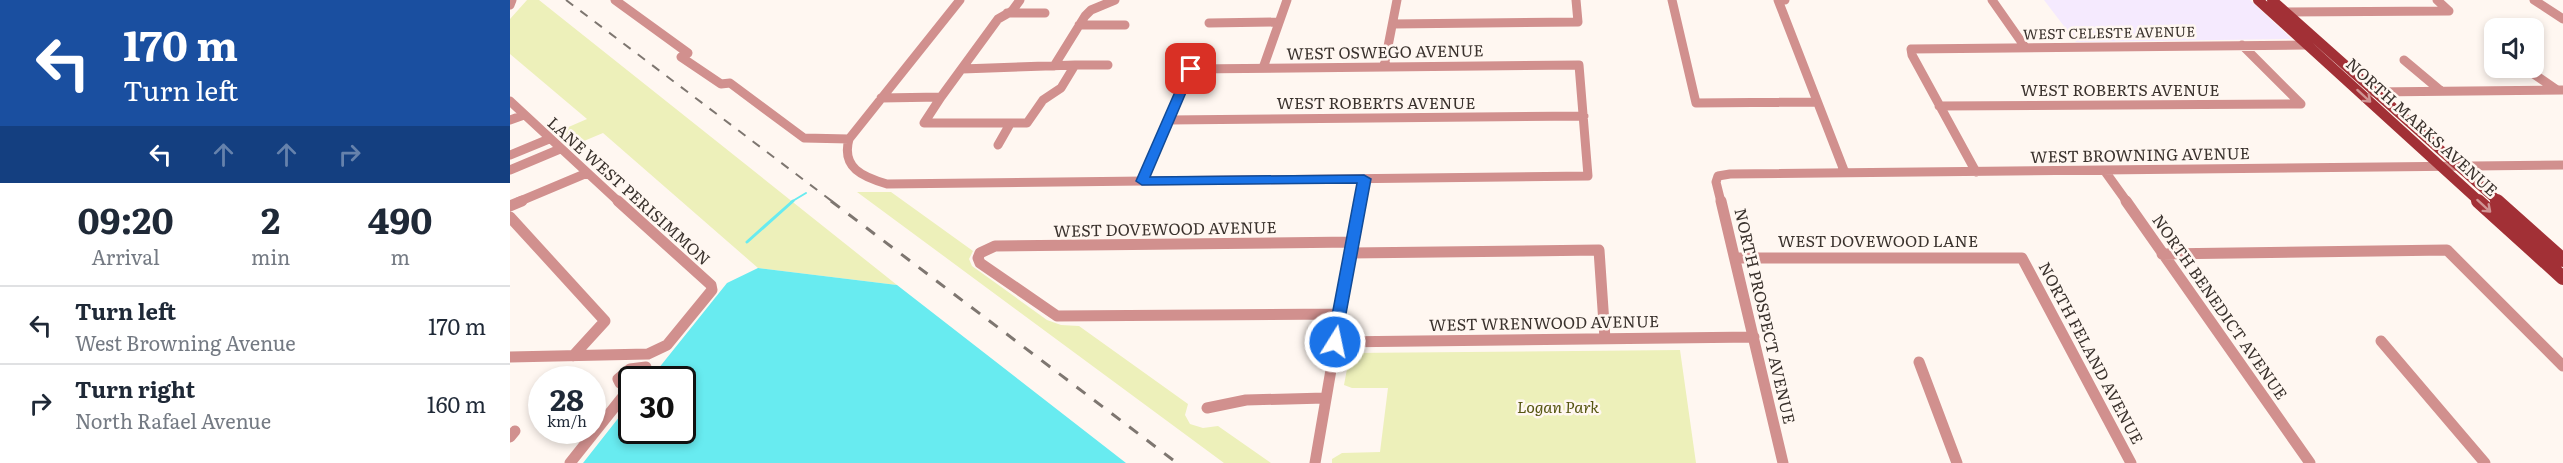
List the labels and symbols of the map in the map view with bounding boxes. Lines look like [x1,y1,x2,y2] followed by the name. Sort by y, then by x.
[2023,20,2195,44] street label: WEST CELESTE AVENUE
[1286,37,1484,65] street label: WEST OSWEGO AVENUE
[1165,43,1216,94] pin
[2341,51,2504,201] street label: NORTH MARKS AVENUE
[2021,77,2219,101] street label: WEST ROBERTS AVENUE
[2356,89,2371,103] one-way arrow
[1277,90,1475,114] street label: WEST ROBERTS AVENUE
[543,110,716,270] street label: LANE WEST PERISIMMON
[2030,140,2250,168] street label: WEST BROWNING AVENUE
[2476,199,2491,213] one-way arrow
[1729,206,1802,426] street label: NORTH PROSPECT AVENUE
[2147,209,2294,404] street label: NORTH BENEDICT AVENUE
[1053,214,1277,242] street label: WEST DOVEWOOD AVENUE
[1778,228,1978,252] street label: WEST DOVEWOOD LANE
[2034,257,2150,448] street label: NORTH FELAND AVENUE
[1429,308,1659,336] street label: WEST WRENWOOD AVENUE
[1303,310,1367,374] position arrow
[618,366,696,444] speed limit sign: 30
[1517,394,1599,418] park label: Logan Park

